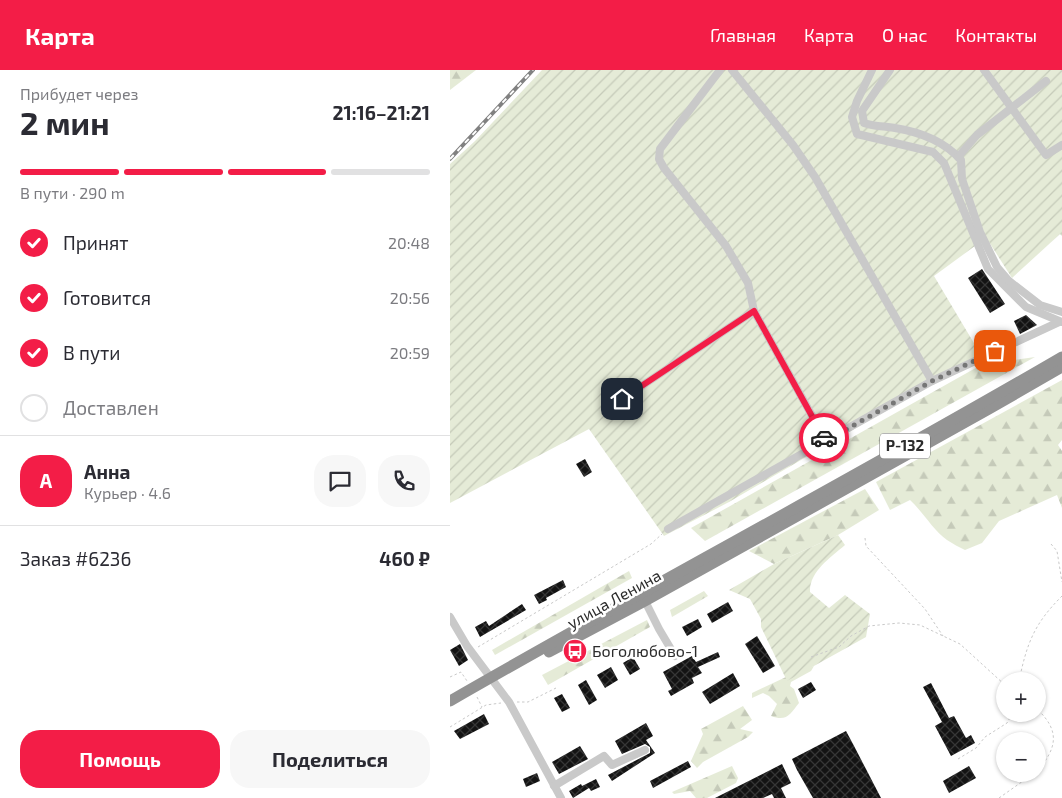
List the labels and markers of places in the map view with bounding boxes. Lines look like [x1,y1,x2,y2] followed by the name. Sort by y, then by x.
[974,330,1016,372] pin
[601,378,643,420] pin
[562,638,588,664] bus stop icon: Боголюбово-1
[592,641,698,660] place label: Боголюбово-1

